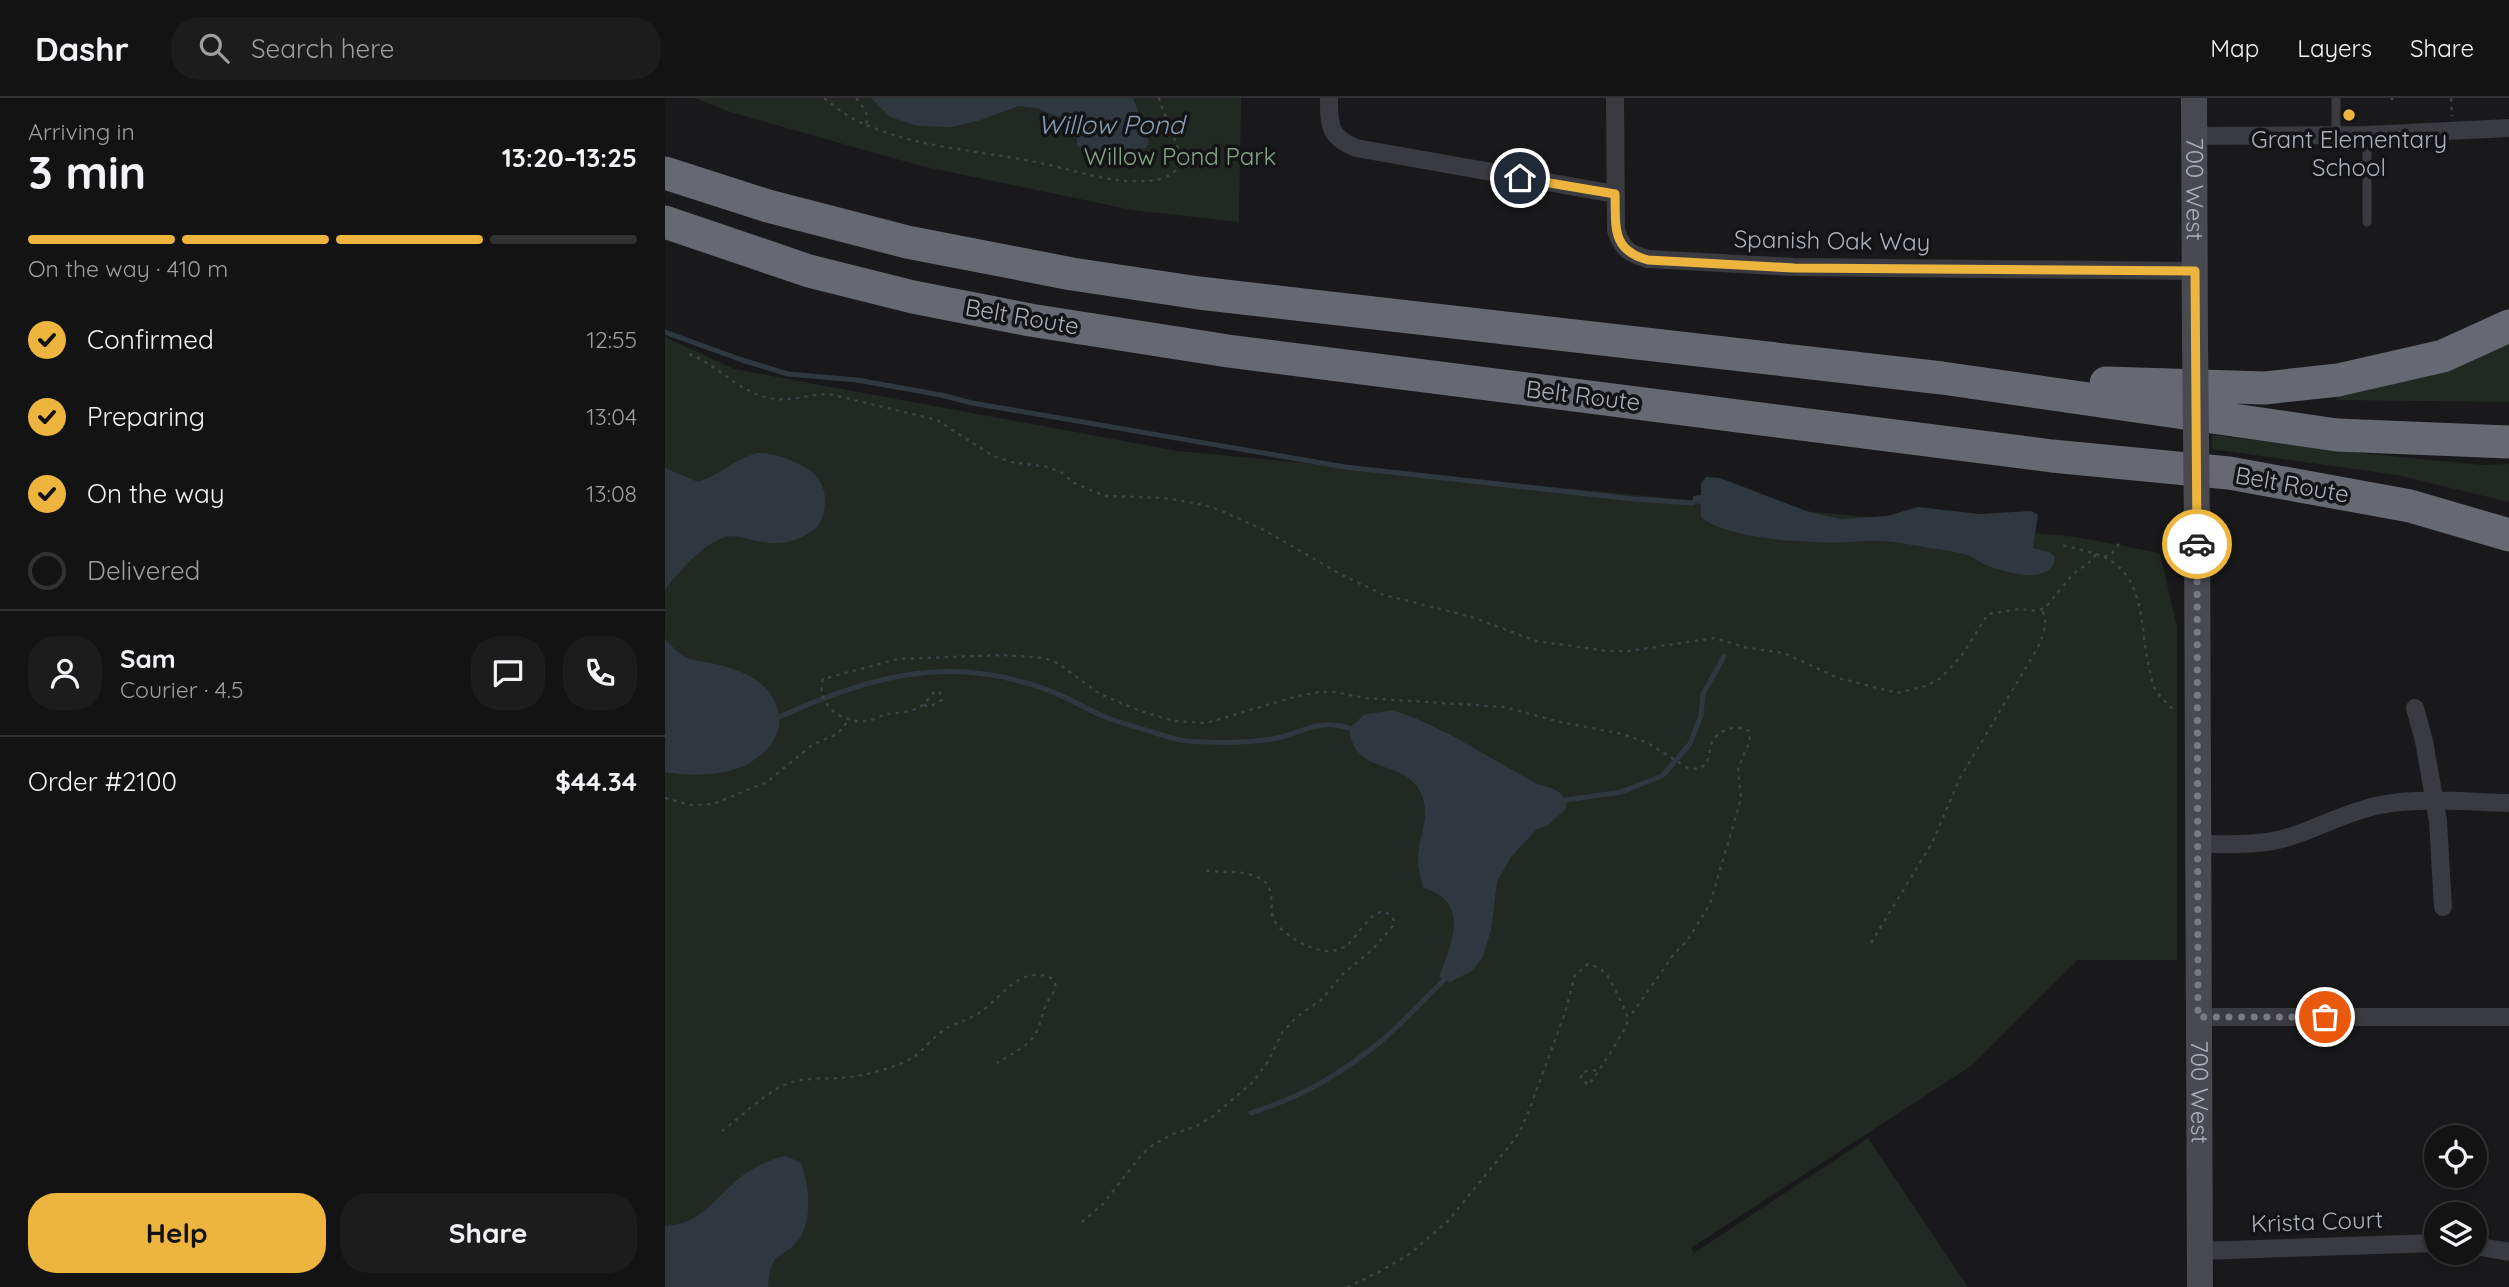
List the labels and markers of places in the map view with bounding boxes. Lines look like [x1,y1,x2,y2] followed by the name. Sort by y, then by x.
[2341,107,2357,123] marker: Grant Elementary School
[2251,124,2447,182] place label: Grant Elementary School
[1490,148,1550,208] pin
[2295,987,2355,1047] pin

